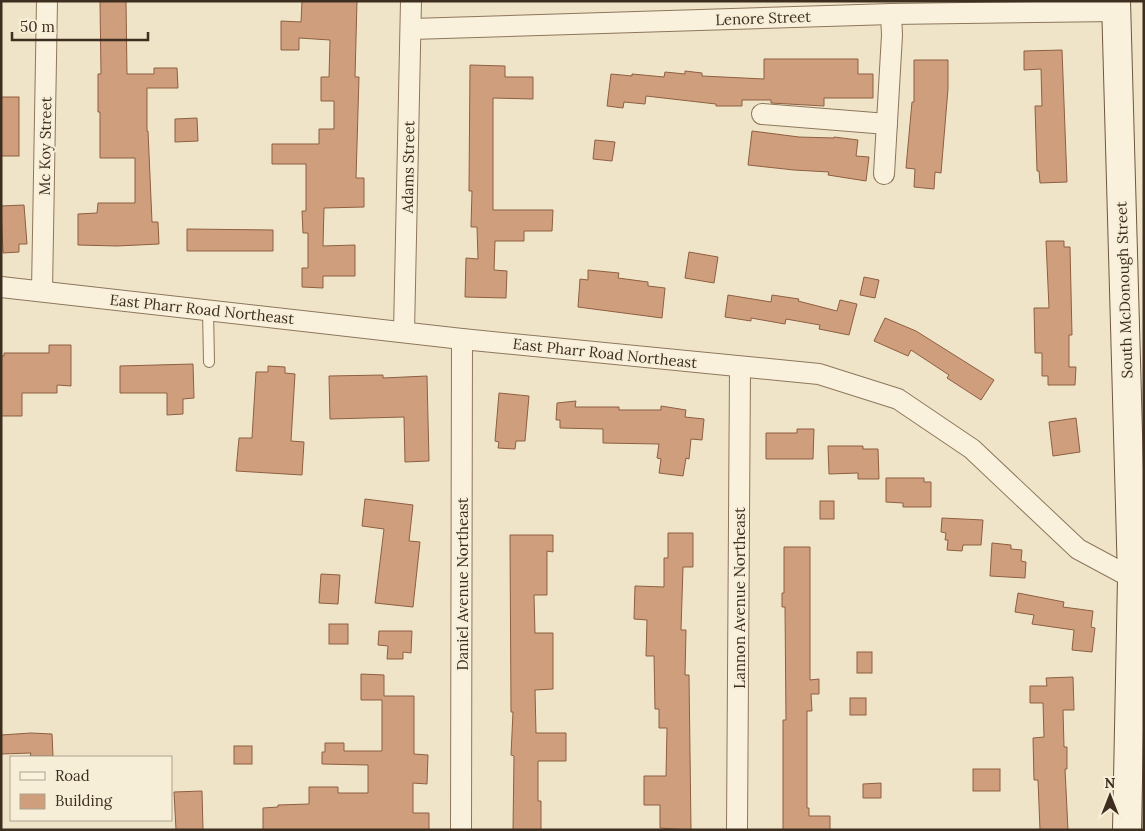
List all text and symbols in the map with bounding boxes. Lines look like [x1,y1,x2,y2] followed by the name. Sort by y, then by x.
[715,7,811,29] street label: Lenore Street
[12,10,149,42] scale bar
[20,17,55,36] text: 50 m
[35,96,55,195] street label: Mc Koy Street
[398,120,418,215] street label: Adams Street
[1111,201,1137,379] street label: South McDonough Street
[109,290,295,328] street label: East Pharr Road Northeast
[512,334,698,372] street label: East Pharr Road Northeast
[453,497,472,671] street label: Daniel Avenue Northeast
[730,507,749,689] street label: Lannon Avenue Northeast
[10,756,172,821] legend
[55,766,90,785] text: Road
[1085,771,1135,821] north arrow
[1105,774,1116,792] text: N
[55,791,113,810] text: Building

